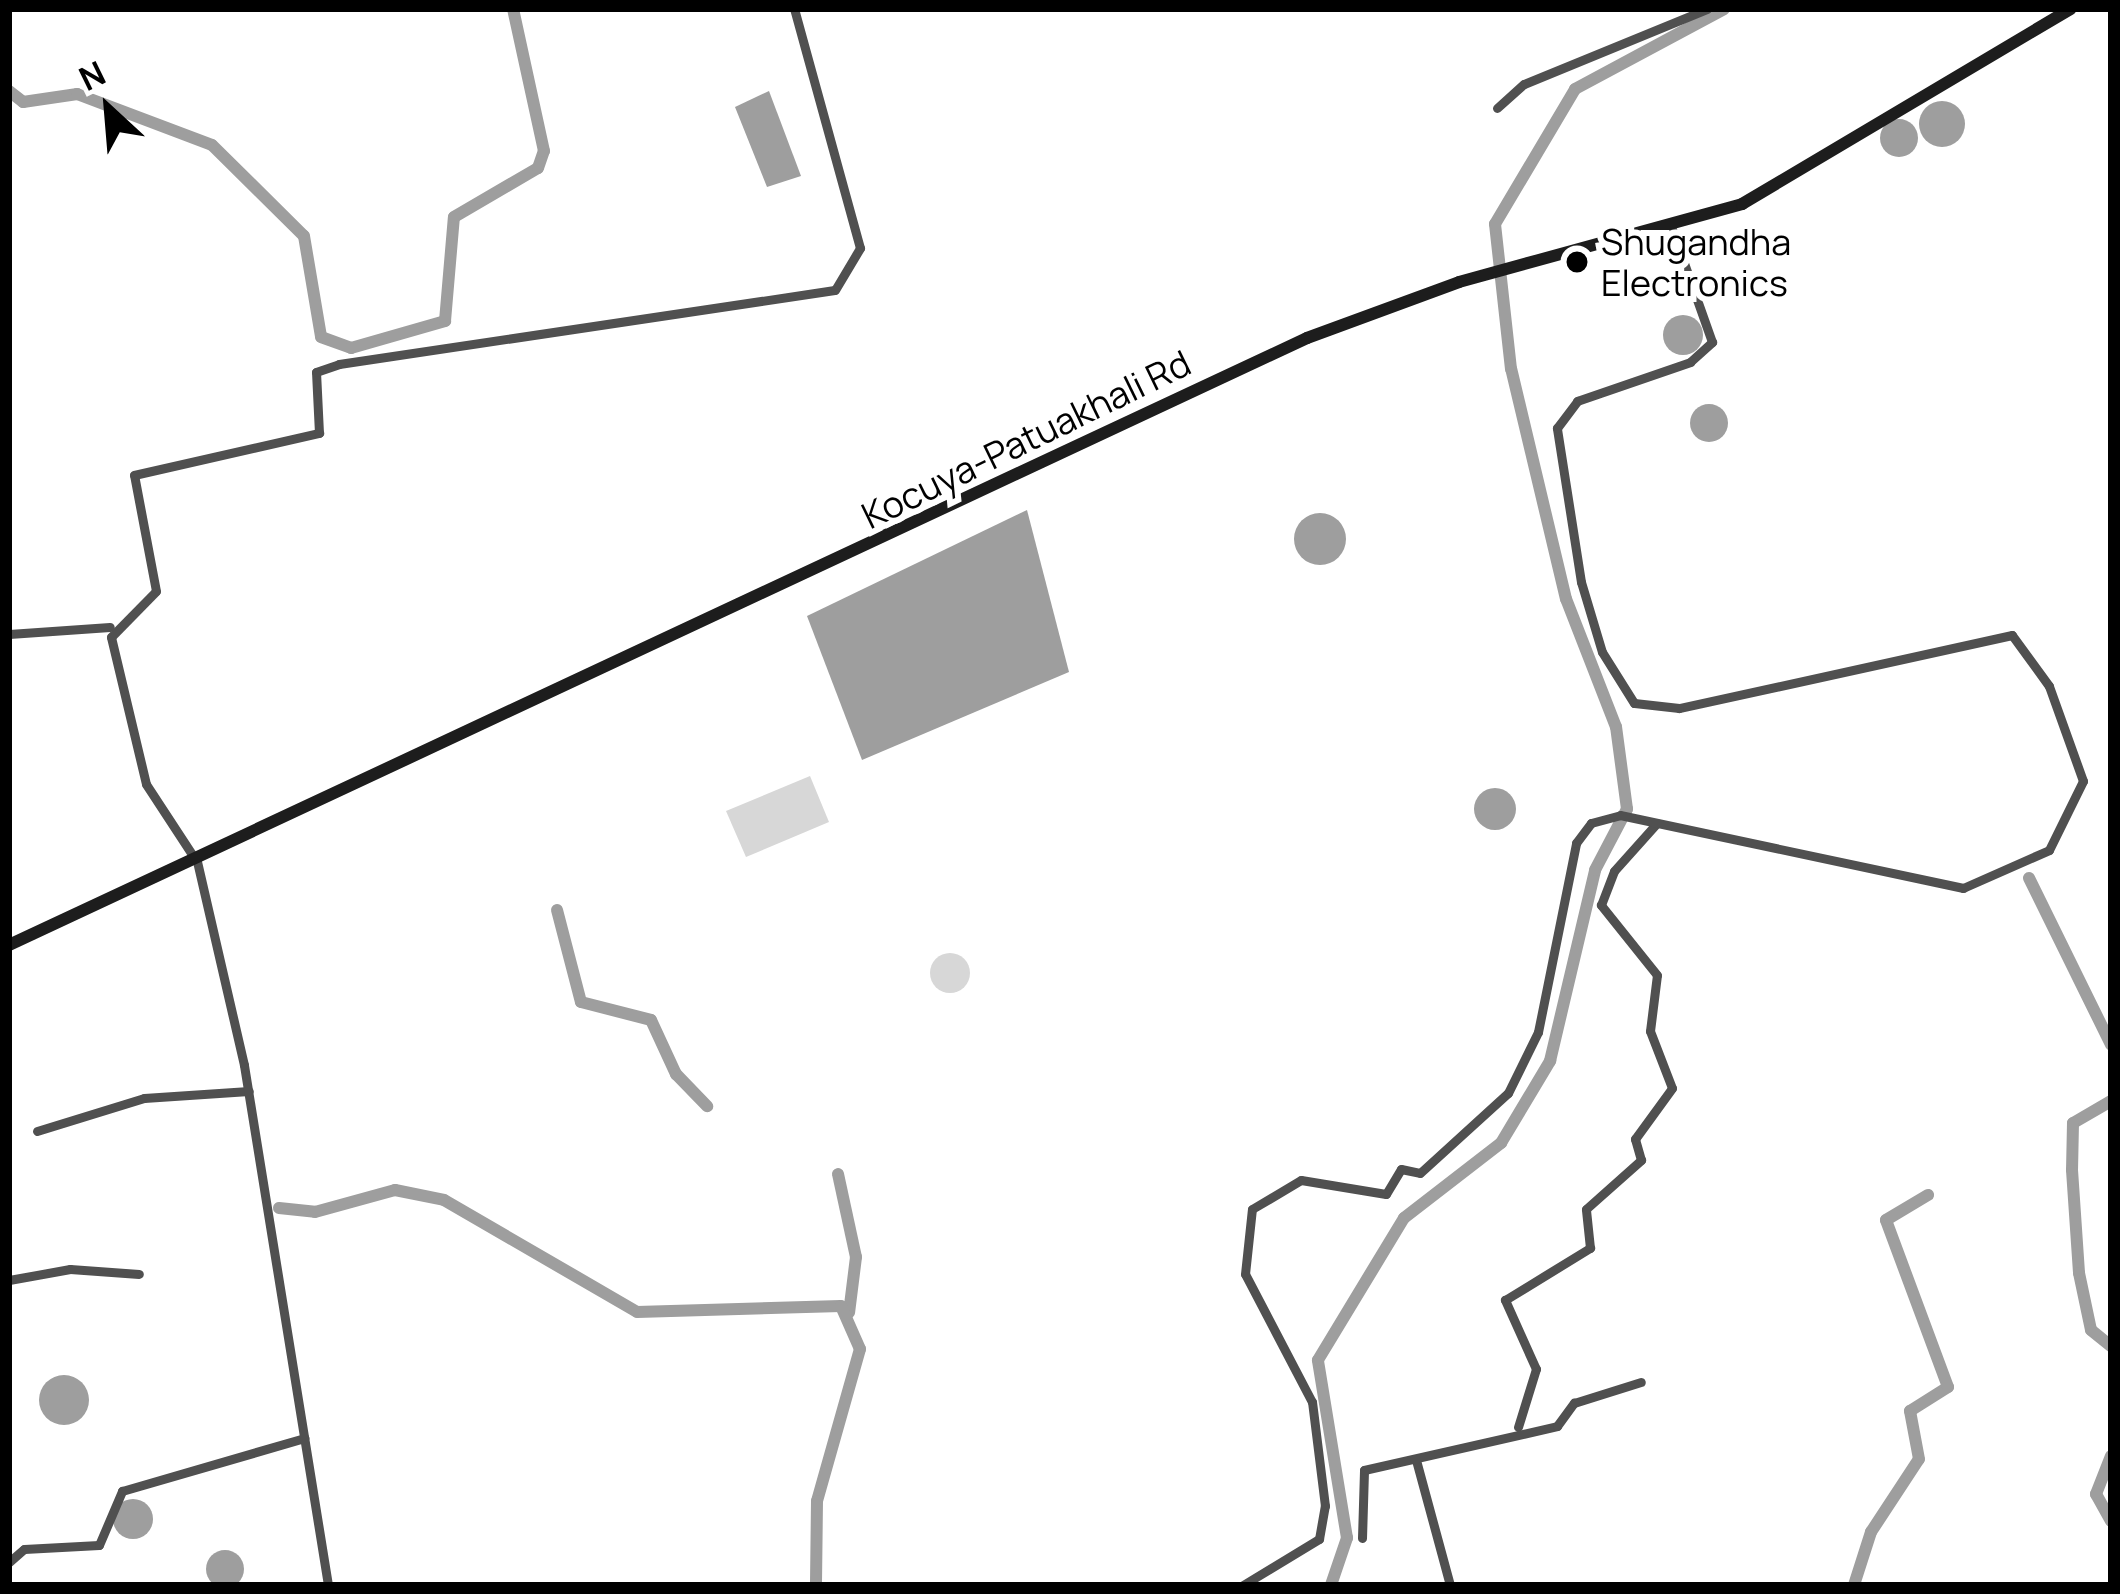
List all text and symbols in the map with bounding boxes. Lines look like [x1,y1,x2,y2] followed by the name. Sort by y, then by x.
[48,48,168,168] north arrow
[71,50,113,101] text: N
[1601,219,1791,304] place label: Shugandha Electronics
[1564,249,1590,275] marker: Shugandha Electronics
[855,341,1197,537] street label: Kocuya-Patuakhali Rd

